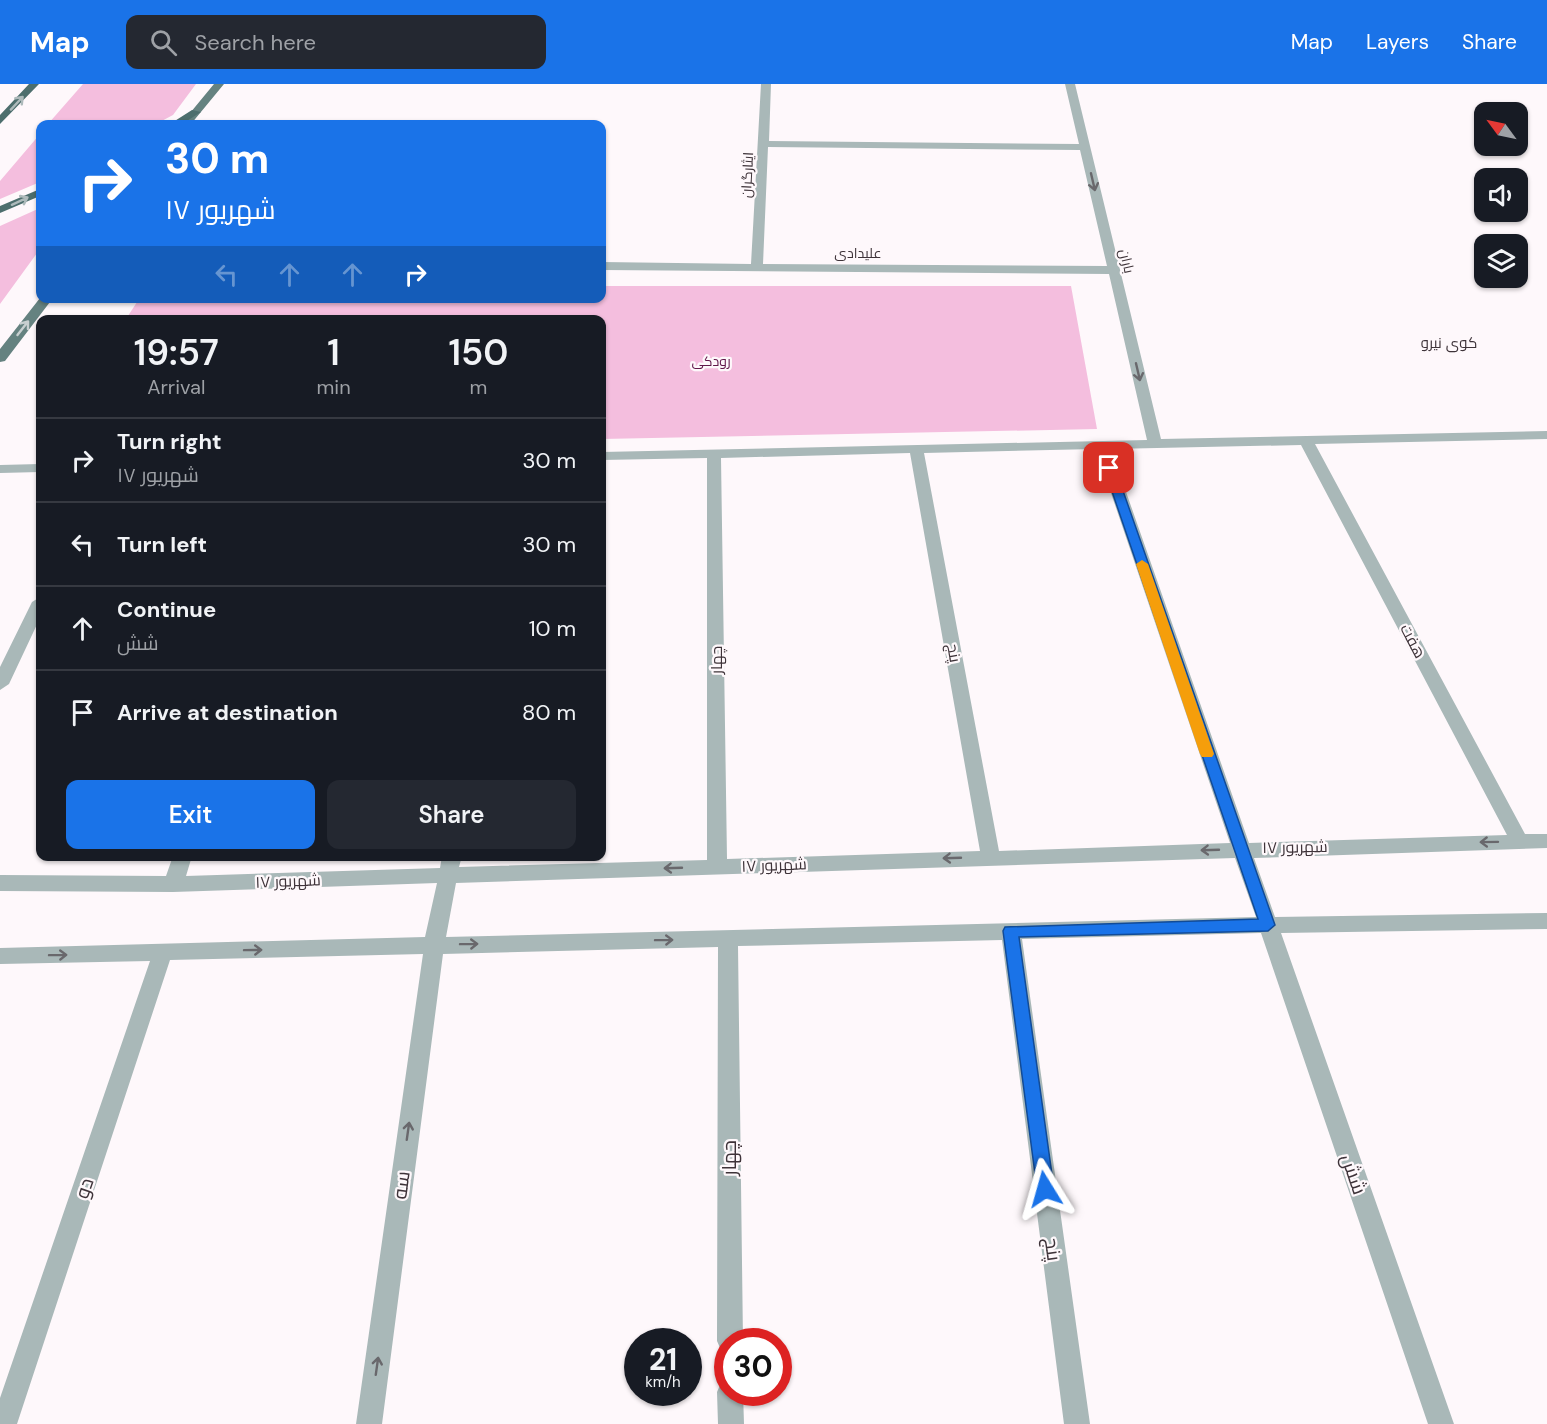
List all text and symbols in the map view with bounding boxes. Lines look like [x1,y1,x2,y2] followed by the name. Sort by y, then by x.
[126,15,546,69] search box
[30,24,90,61] text: Map
[147,26,180,59] icon: search
[195,28,316,57] text: Search here
[1291,28,1333,56] text: Map
[1366,28,1429,56] text: Layers
[1462,28,1517,56] text: Share
[10,95,24,110] one-way arrow
[1474,102,1528,156] north arrow
[1474,102,1528,288] map controls
[165,131,269,186] text: 30 m
[66,144,144,222] icon: right
[737,151,757,199] street label: ایثارگران
[1474,168,1528,222] button: sound
[1087,172,1099,191] one-way arrow
[165,192,276,227] text: ۱۷ شهریور
[11,195,29,206] one-way arrow
[1474,234,1528,288] button: layers
[834,244,882,262] street label: علیدادی
[1115,247,1139,275] street label: باران
[210,258,243,291] icon: left
[273,258,306,291] icon: ahead
[336,258,369,291] icon: ahead
[399,258,432,291] icon: right
[17,321,30,337] one-way arrow
[134,329,219,376] text: 19:57
[327,329,340,376] text: 1
[448,329,508,376] text: 150
[1421,333,1477,353] district label: کوی نیرو
[691,352,731,370] park label: رودکی
[1132,362,1144,381] one-way arrow
[147,374,205,400] text: Arrival
[317,374,351,400] text: min
[469,374,487,400] text: m
[117,427,222,456] text: Turn right
[1083,442,1134,493] pin
[66,444,99,477] icon: right
[522,446,576,475] text: 30 m
[1092,451,1125,484] icon: arrive
[117,462,199,488] text: ۱۷ شهریور
[66,528,99,561] icon: left
[117,530,207,559] text: Turn left
[522,530,576,559] text: 30 m
[117,595,216,624] text: Continue
[66,612,99,645] icon: ahead
[529,614,576,643] text: 10 m
[1395,620,1431,662] street label: هفت
[117,630,158,656] text: شش
[941,642,966,665] street label: پنج
[706,646,728,675] street label: چهار
[66,696,99,729] icon: arrive
[117,698,338,727] text: Arrive at destination
[522,698,576,727] text: 80 m
[66,780,315,849] button: Exit
[327,780,576,849] button: Share
[1262,836,1328,858] street label: ۱۷ شهریور
[1479,837,1499,848] one-way arrow
[1200,844,1220,855] one-way arrow
[741,853,807,877] street label: ۱۷ شهریور
[942,853,962,864] one-way arrow
[663,862,683,874] one-way arrow
[255,869,321,893] street label: ۱۷ شهریور
[654,934,674,946] one-way arrow
[459,939,479,950] one-way arrow
[243,944,263,956] one-way arrow
[48,949,68,960] one-way arrow
[403,1122,414,1142] one-way arrow
[716,1140,742,1177] street label: چهار
[1335,1150,1373,1198] street label: شش
[1013,1157,1077,1221] position arrow
[386,1169,416,1201] street label: سه
[68,1174,100,1202] street label: دو
[1037,1235,1068,1263] street label: پنج
[714,1328,792,1406] speed limit sign: 30
[649,1340,677,1379] text: 21
[371,1357,382,1376] one-way arrow
[645,1372,681,1392] text: km/h

